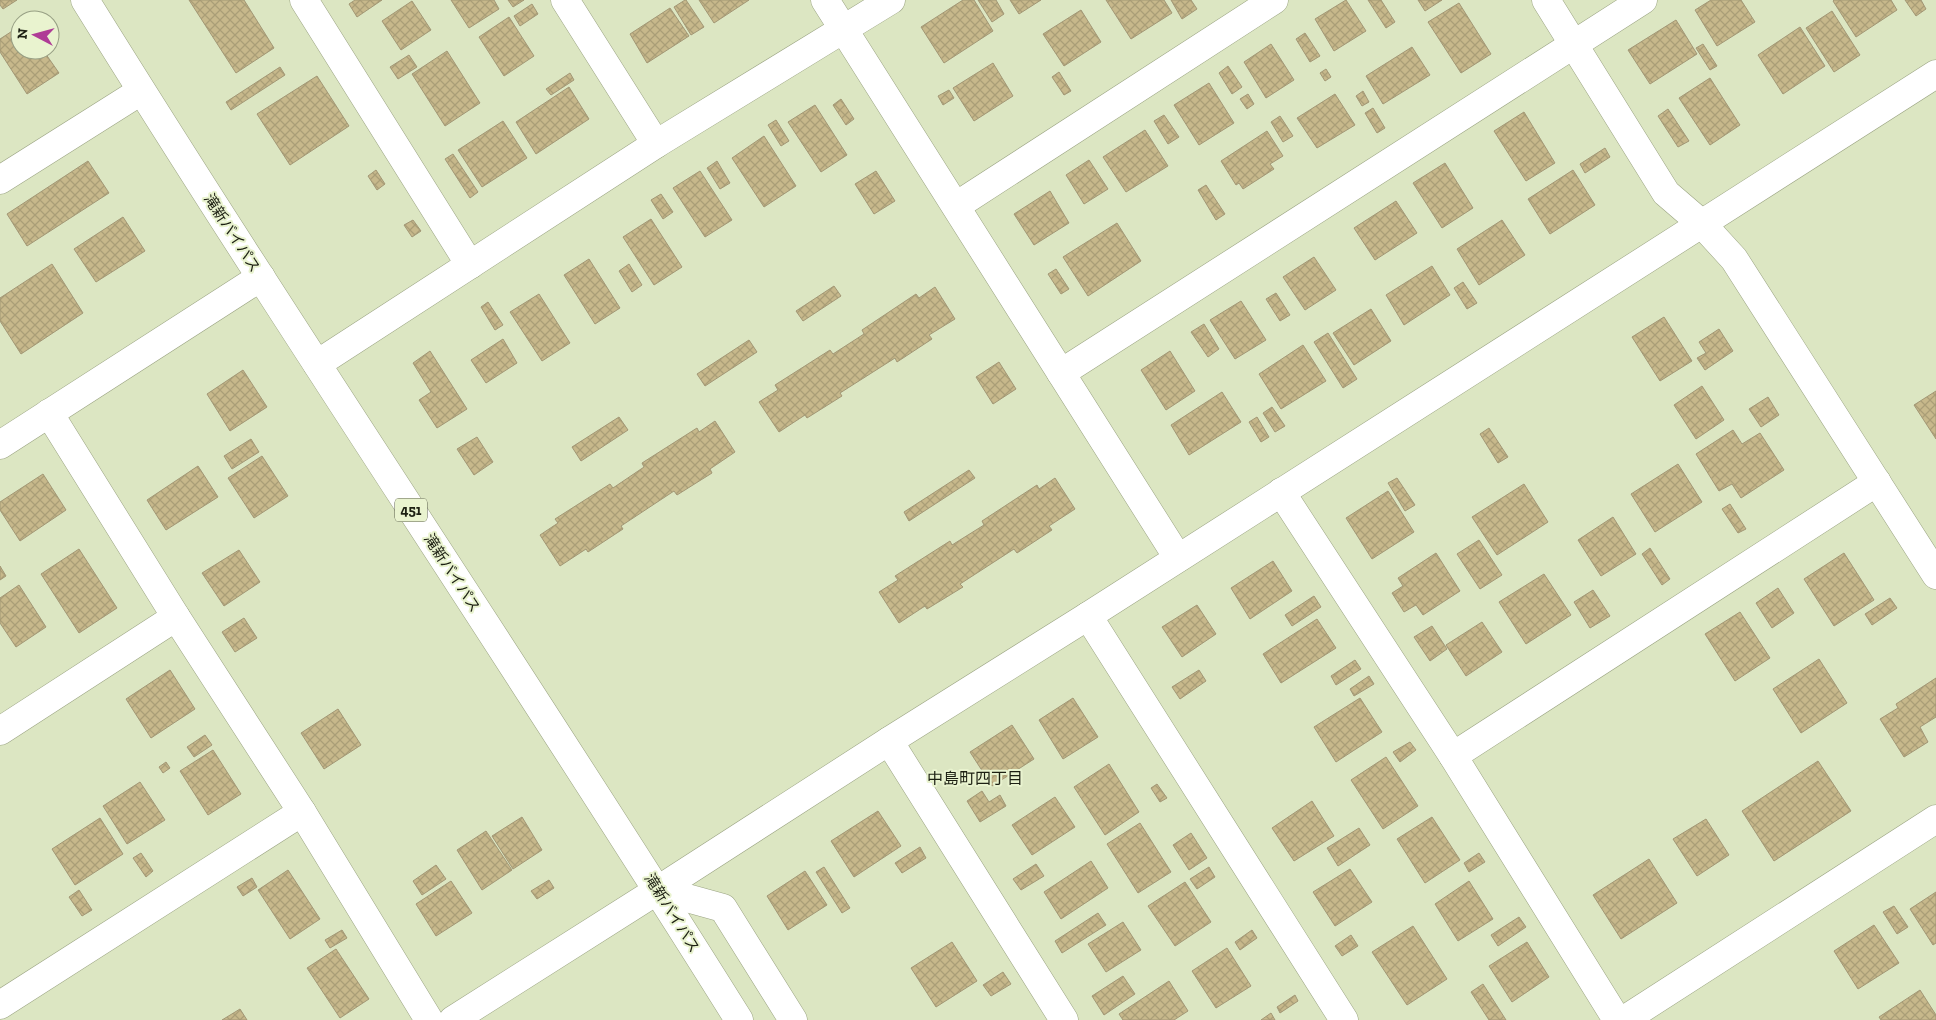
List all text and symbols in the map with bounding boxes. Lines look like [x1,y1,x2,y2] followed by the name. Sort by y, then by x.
[10,10,60,60] north arrow
[14,27,32,40] text: N
[200,190,264,276] street label: 滝新バイパス
[395,498,427,522] road number: 451
[420,530,484,616] street label: 滝新バイパス
[927,769,1023,788] district label: 中島町四丁目
[641,870,703,956] street label: 滝新バイパス

